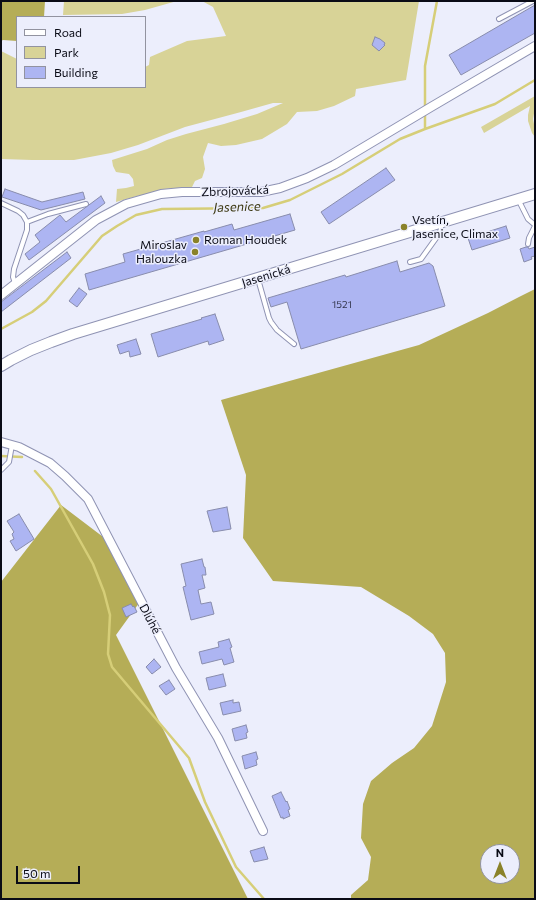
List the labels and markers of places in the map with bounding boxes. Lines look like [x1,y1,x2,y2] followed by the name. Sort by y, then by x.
[412,213,498,241] place label: Vsetín, Jasenice, Climax
[399,222,409,232] marker: Vsetín, Jasenice, Climax
[204,233,287,247] place label: Roman Houdek
[191,235,201,245] marker: Roman Houdek
[136,238,187,266] place label: Miroslav Halouzka
[190,247,200,257] marker: Miroslav Halouzka

